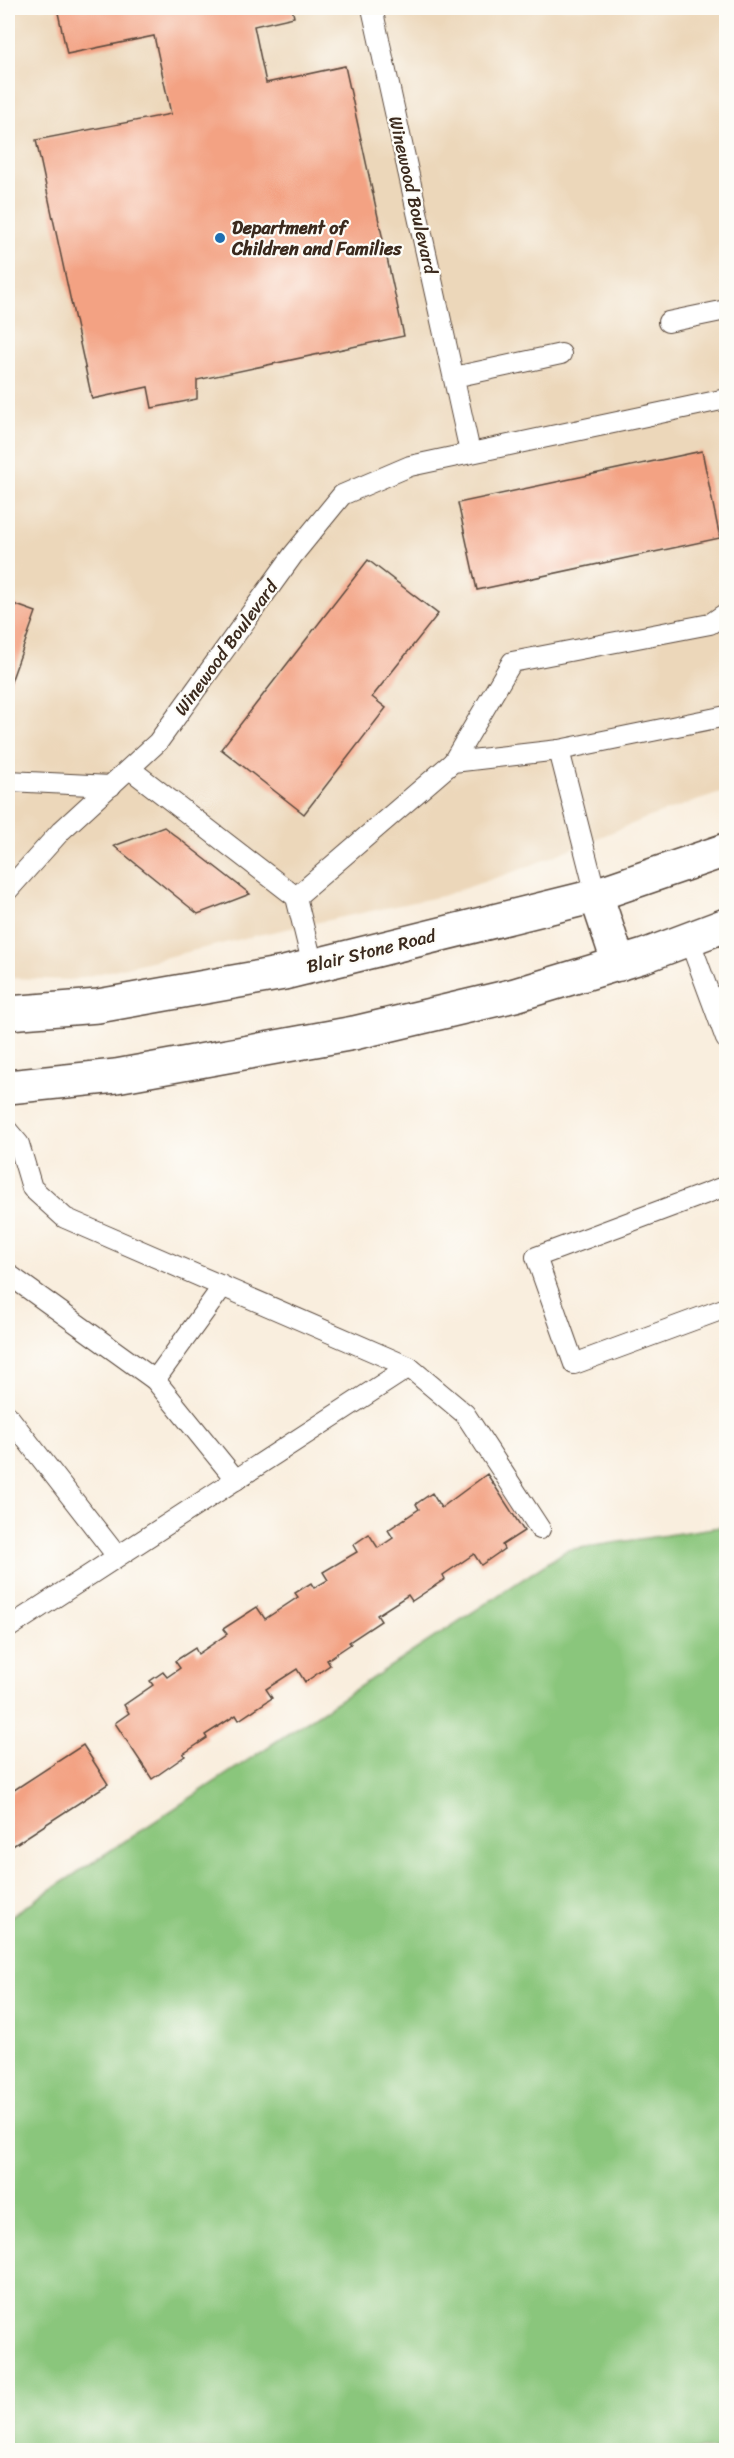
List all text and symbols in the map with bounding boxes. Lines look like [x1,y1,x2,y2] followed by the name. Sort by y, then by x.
[379,113,447,279] street label: Winewood Boulevard
[231,212,402,265] place label: Department of Children and Families
[213,231,227,245] marker: Department of Children and Families
[166,572,287,723] street label: Winewood Boulevard
[303,919,440,982] street label: Blair Stone Road

